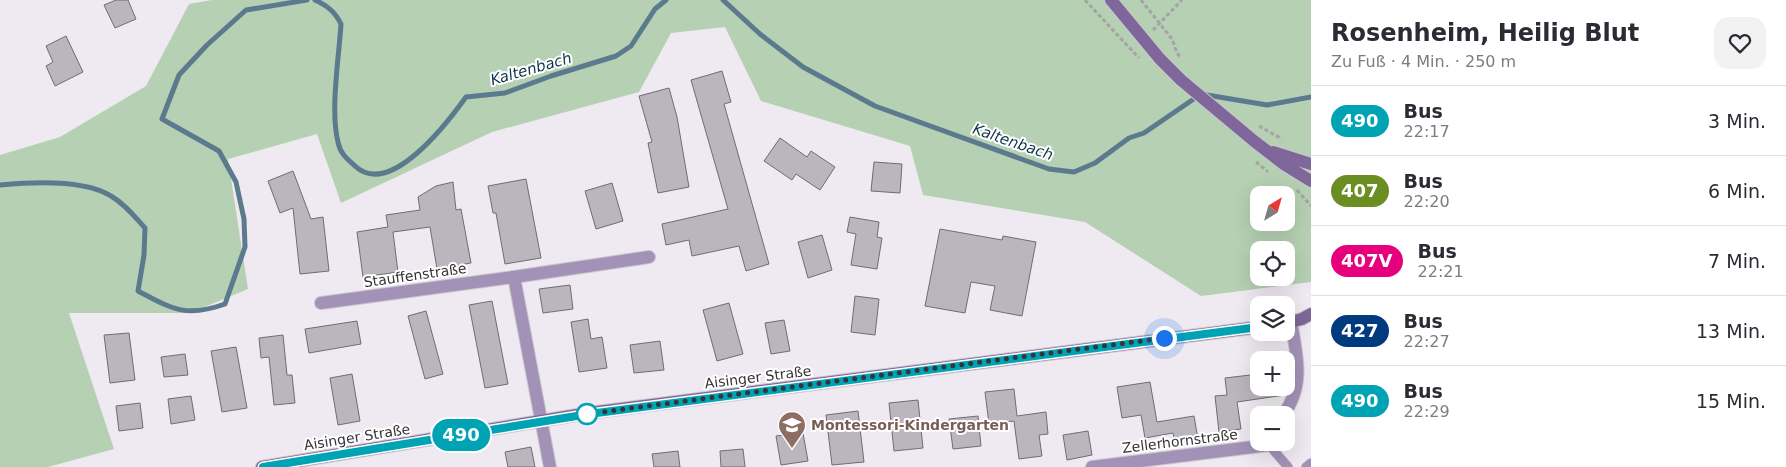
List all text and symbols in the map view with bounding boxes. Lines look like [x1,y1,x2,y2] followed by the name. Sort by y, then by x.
[1714,17,1766,69] button: heart
[1331,19,1639,47] text: Rosenheim, Heilig Blut
[488,49,574,89] water label: Kaltenbach
[1331,52,1516,71] text: Zu Fuß · 4 Min. · 250 m
[1404,100,1443,122] text: Bus
[1341,110,1379,131] text: 490
[1708,110,1766,132] text: 3 Min.
[970,120,1056,164] water label: Kaltenbach
[1404,122,1450,141] text: 22:17
[1404,170,1443,192] text: Bus
[1341,180,1379,201] text: 407
[1708,180,1766,202] text: 6 Min.
[1250,186,1295,231] north arrow
[1250,186,1295,451] map controls
[1404,192,1450,211] text: 22:20
[1418,240,1457,262] text: Bus
[1250,241,1295,286] button: locate
[1341,250,1393,271] text: 407V
[1708,250,1766,272] text: 7 Min.
[363,260,467,290] street label: Stauffenstraße
[1418,262,1464,281] text: 22:21
[1250,296,1295,341] button: layers
[1404,310,1443,332] text: Bus
[1341,320,1379,341] text: 427
[1696,320,1766,342] text: 13 Min.
[1152,326,1177,351] your location
[1404,332,1450,351] text: 22:27
[1250,351,1295,396] button: +
[704,363,812,391] street label: Aisinger Straße
[1404,380,1443,402] text: Bus
[1341,390,1379,411] text: 490
[1696,390,1766,412] text: 15 Min.
[1404,402,1450,421] text: 22:29
[576,403,598,425] unlabelled marker
[1250,406,1295,451] button: −
[777,410,807,449] school or university icon: Montessori-Kindergarten
[811,417,1009,433] place label: Montessori-Kindergarten
[432,419,490,451] line badge: 490
[303,421,411,453] street label: Aisinger Straße
[442,424,480,445] text: 490
[1121,426,1239,456] street label: Zellerhornstraße

